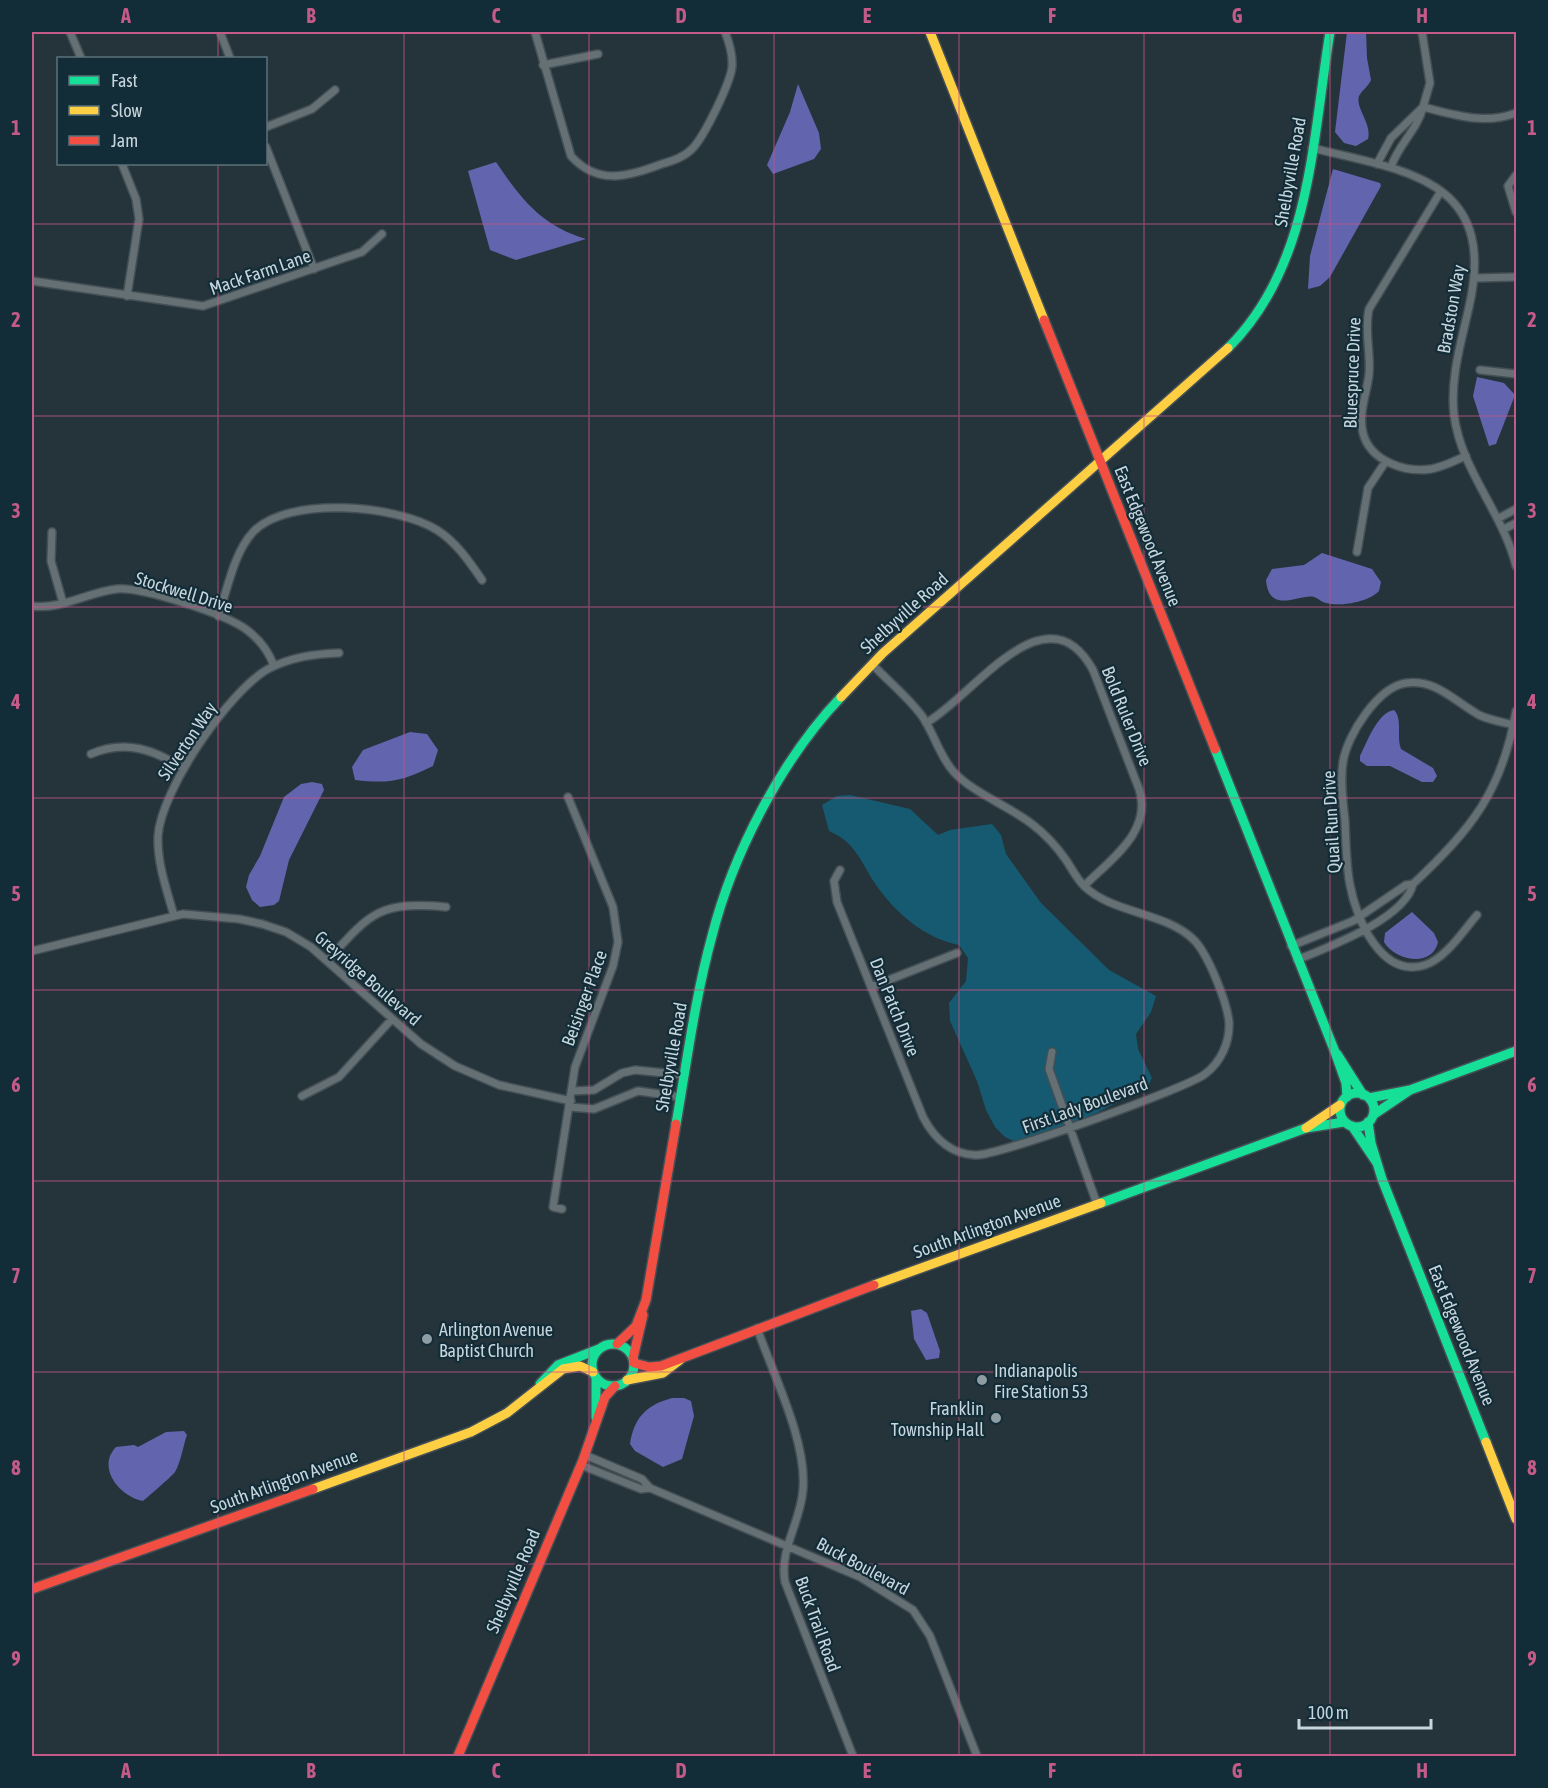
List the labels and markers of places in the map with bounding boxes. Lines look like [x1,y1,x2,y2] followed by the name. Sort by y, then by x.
[439,1319,553,1361] place label: Arlington Avenue Baptist Church
[420,1332,434,1346] marker: Arlington Avenue Baptist Church
[994,1360,1088,1402] place label: Indianapolis Fire Station 53
[975,1373,989,1387] marker: Indianapolis Fire Station 53
[891,1398,984,1440] place label: Franklin Township Hall
[989,1411,1003,1425] marker: Franklin Township Hall

